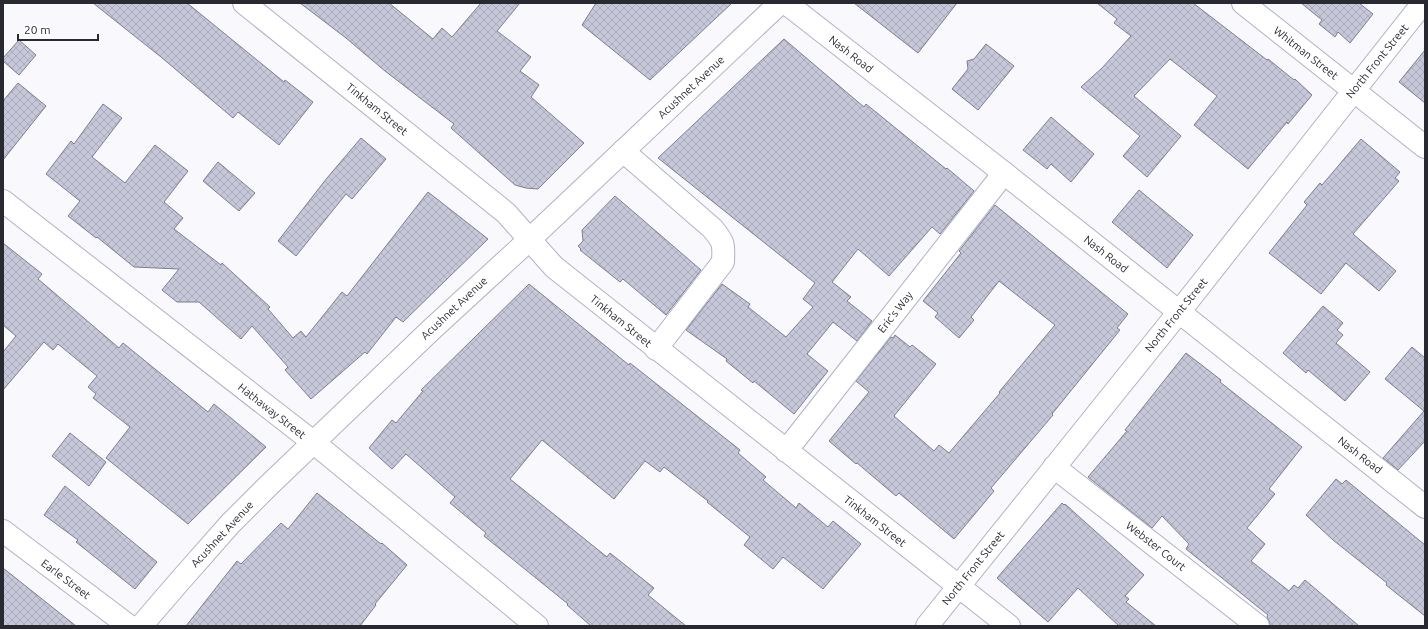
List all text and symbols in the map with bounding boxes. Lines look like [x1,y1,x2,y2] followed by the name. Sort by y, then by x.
[18,16,98,42] scale bar
[1344,21,1411,100] street label: North Front Street
[24,23,51,36] text: 20 m
[1272,24,1341,82] street label: Whitman Street
[827,33,875,75] street label: Nash Road
[656,53,726,121] street label: Acushnet Avenue
[344,81,411,138] street label: Tinkham Street
[1082,233,1130,275] street label: Nash Road
[419,274,489,342] street label: Acushnet Avenue
[1143,275,1210,354] street label: North Front Street
[875,288,915,335] street label: Eric's Way
[588,293,655,350] street label: Tinkham Street
[236,381,309,441] street label: Hathaway Street
[1336,434,1384,476] street label: Nash Road
[842,493,909,549] street label: Tinkham Street
[188,499,256,569] street label: Acushnet Avenue
[1124,519,1189,573] street label: Webster Court
[940,528,1007,607] street label: North Front Street
[39,557,93,602] street label: Earle Street

